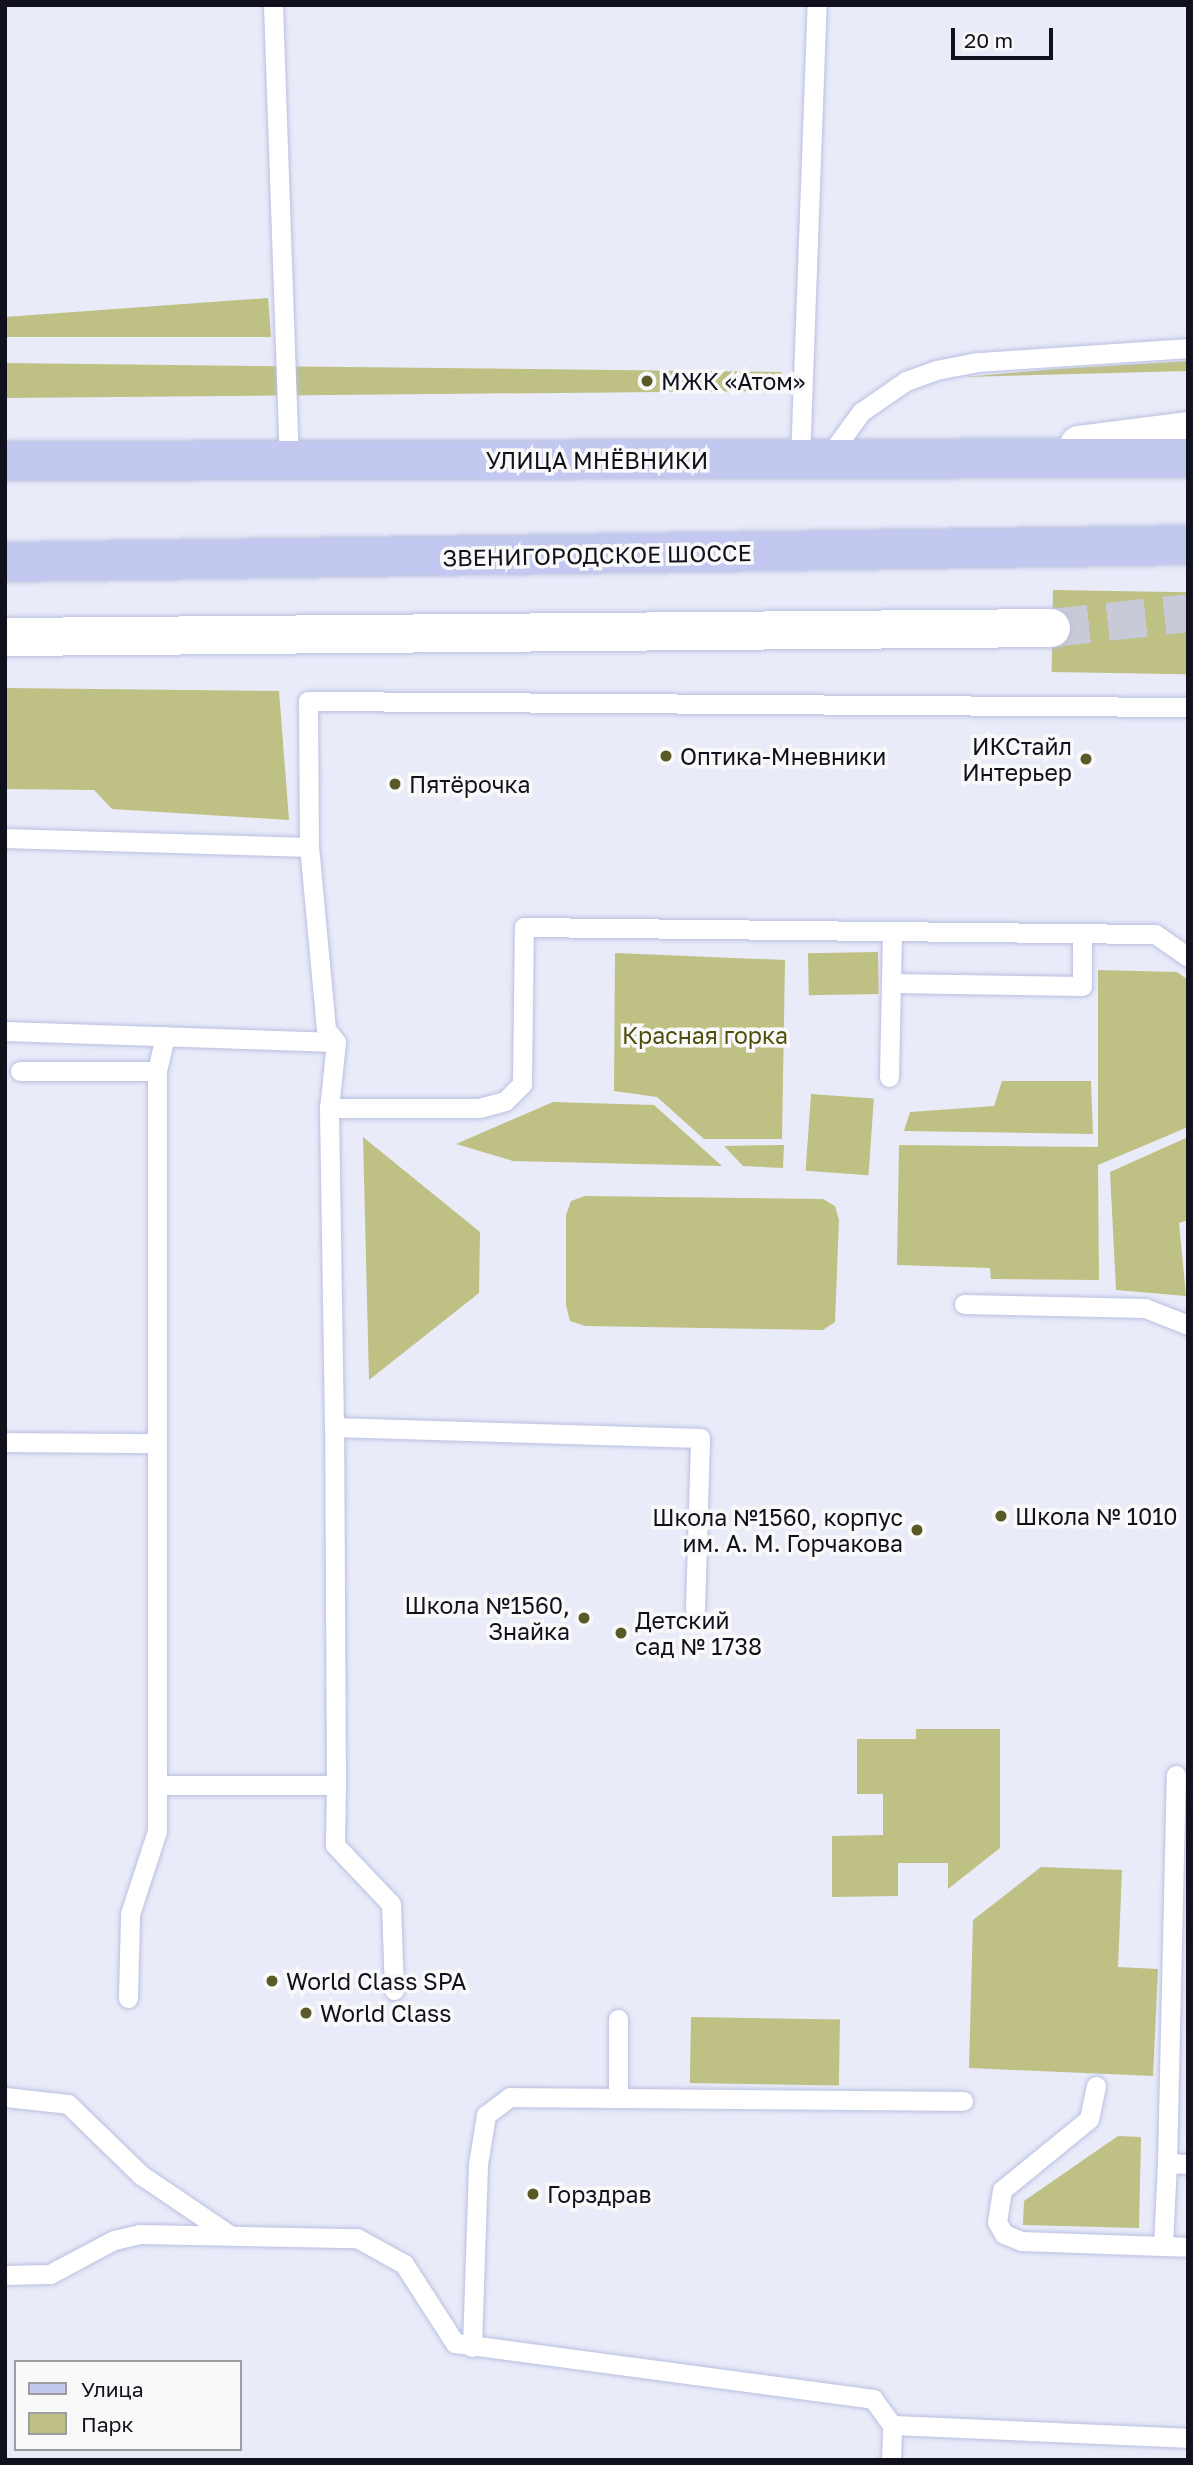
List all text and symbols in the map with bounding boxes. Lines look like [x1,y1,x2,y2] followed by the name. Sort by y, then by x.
[955,14,1056,58] scale bar
[964,27,1013,53] text: 20 m
[661,367,805,395] place label: МЖК «Атом»
[639,373,655,389] marker: МЖК «Атом»
[486,446,708,474] street label: УЛИЦА МНЁВНИКИ
[442,539,752,571] street label: ЗВЕНИГОРОДСКОЕ ШОССЕ
[962,732,1072,786] place label: ИКСтайл Интерьер
[680,742,886,770] place label: Оптика-Мневники
[658,748,674,764] marker: Оптика-Мневники
[1078,751,1094,767] marker: ИКСтайл Интерьер
[409,770,530,798] place label: Пятёрочка
[387,776,403,792] marker: Пятёрочка
[622,1021,788,1049] park label: Красная горка
[1015,1502,1178,1530] place label: Школа № 1010
[652,1503,903,1557] place label: Школа №1560, корпус им. А. М. Горчакова
[993,1508,1009,1524] marker: Школа № 1010
[909,1522,925,1538] marker: Школа №1560, корпус им. А. М. Горчакова
[404,1591,570,1645] place label: Школа №1560, Знайка
[635,1606,762,1660] place label: Детский сад № 1738
[576,1610,592,1626] marker: Школа №1560, Знайка
[613,1625,629,1641] marker: Детский сад № 1738
[286,1967,466,1995] place label: World Class SPA
[264,1973,280,1989] marker: World Class SPA
[320,1999,451,2027] place label: World Class
[298,2005,314,2021] marker: World Class
[547,2180,651,2208] place label: Горздрав
[525,2186,541,2202] marker: Горздрав
[14,2360,242,2451] legend
[81,2376,144,2402] text: Улица
[81,2411,134,2437] text: Парк

